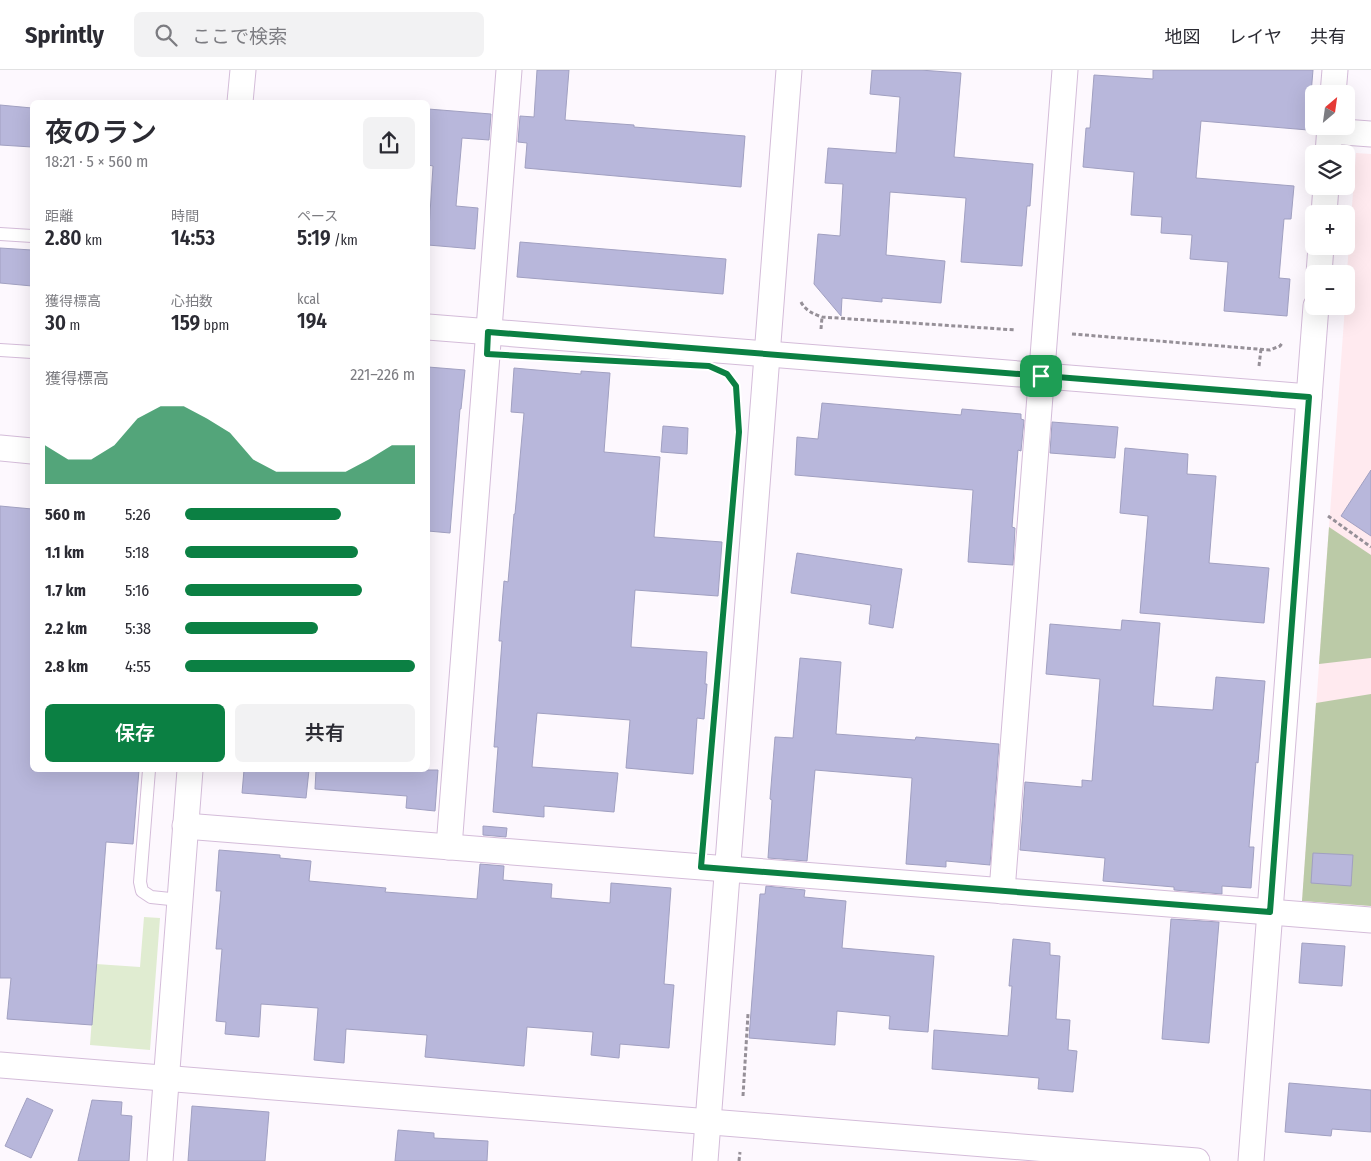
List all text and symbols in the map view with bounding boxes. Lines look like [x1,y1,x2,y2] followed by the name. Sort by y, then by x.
[134,12,484,57] search box
[25,21,104,49] text: Sprintly
[152,21,180,49] icon: search
[192,25,287,48] text: ここで検索
[1165,26,1201,48] text: 地図
[1229,26,1282,48] text: レイヤ
[1310,26,1346,48] text: 共有
[1305,85,1355,135] north arrow
[1305,85,1355,315] map controls
[45,116,157,149] text: 夜のラン
[363,117,415,169] button: share
[1305,145,1355,195] button: layers
[45,152,148,171] text: 18:21 · 5 × 560 m
[1305,205,1355,255] button: +
[45,208,73,225] text: 距離
[171,208,199,225] text: 時間
[297,208,338,225] text: ペース
[45,225,82,251] text: 2.80
[171,225,215,251] text: 14:53
[297,225,331,251] text: 5:19
[82,232,102,249] text: km
[331,232,358,249] text: /km
[1305,265,1355,315] button: −
[297,291,320,308] text: kcal
[45,293,101,310] text: 獲得標高
[171,293,213,310] text: 心拍数
[297,308,327,334] text: 194
[45,310,66,336] text: 30
[171,310,200,336] text: 159
[66,317,80,334] text: m
[200,317,229,334] text: bpm
[1020,355,1062,397] pin
[1027,362,1055,390] icon: arrive
[350,365,415,384] text: 221–226 m
[45,369,109,388] text: 獲得標高
[45,505,86,524] text: 560 m
[125,505,151,524] text: 5:26
[45,543,84,562] text: 1.1 km
[125,543,149,562] text: 5:18
[45,581,86,600] text: 1.7 km
[125,581,149,600] text: 5:16
[45,619,87,638] text: 2.2 km
[125,619,151,638] text: 5:38
[45,657,88,676] text: 2.8 km
[125,657,151,676] text: 4:55
[45,704,225,762] button: 保存
[235,704,415,762] button: 共有

